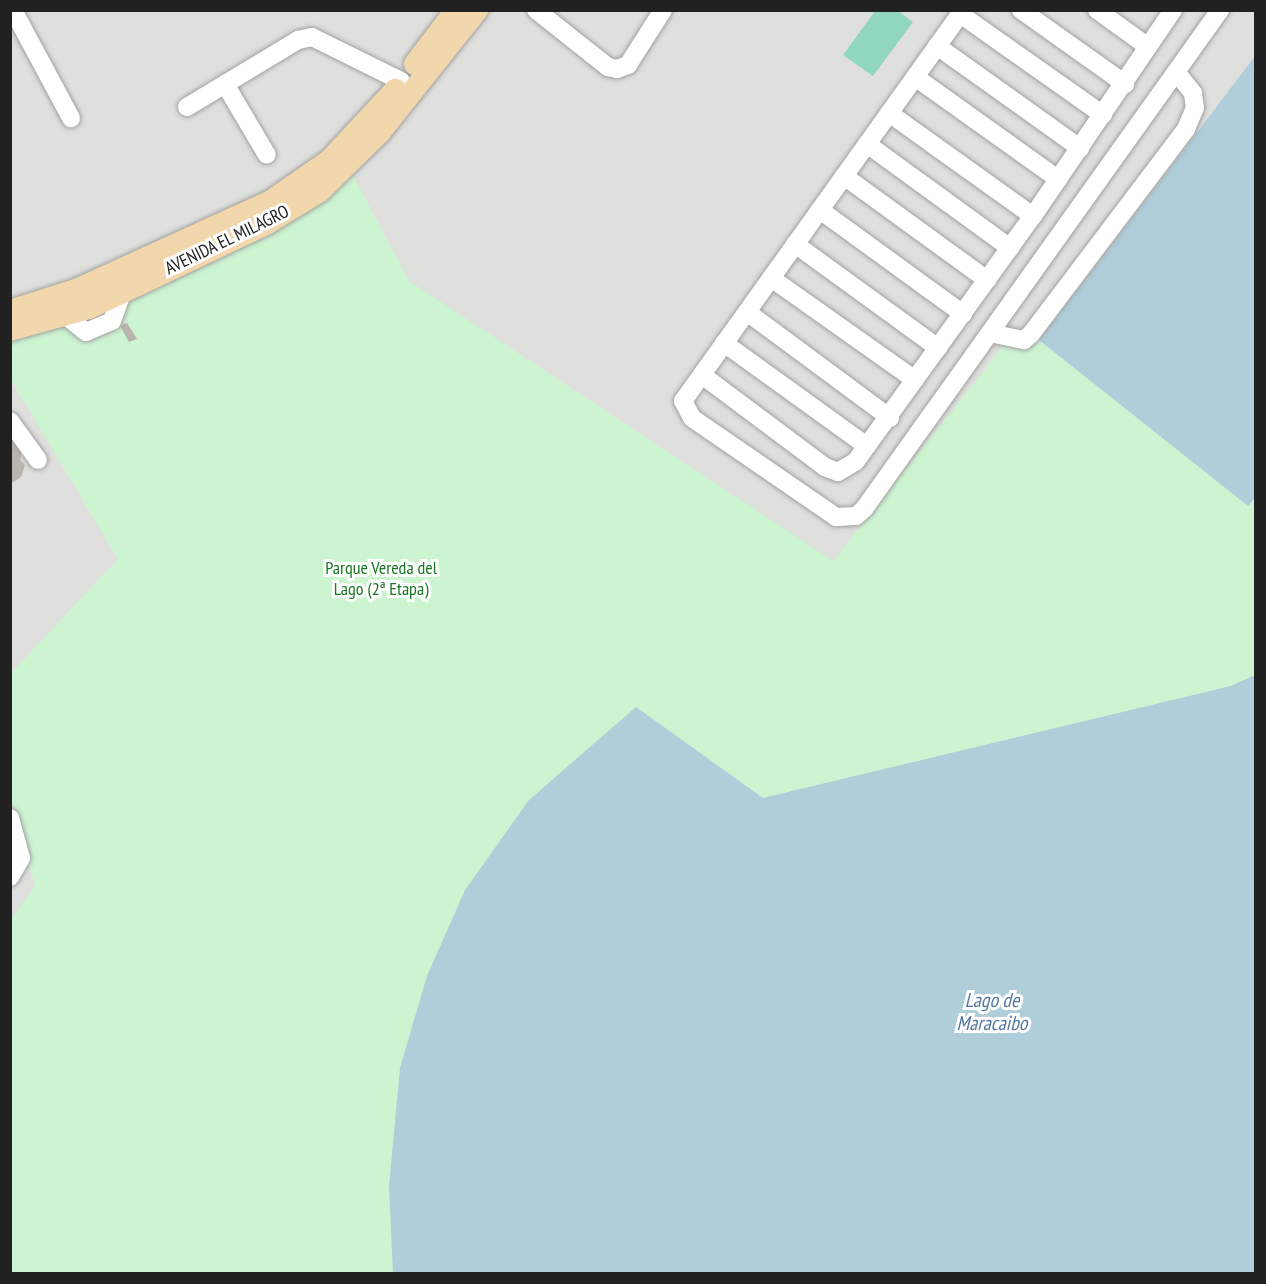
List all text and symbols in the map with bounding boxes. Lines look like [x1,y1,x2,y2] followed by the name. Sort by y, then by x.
[161,200,293,280] street label: AVENIDA EL MILAGRO
[325,558,437,600] park label: Parque Vereda del Lago (2ª Etapa)
[957,989,1027,1036] water label: Lago de Maracaibo

